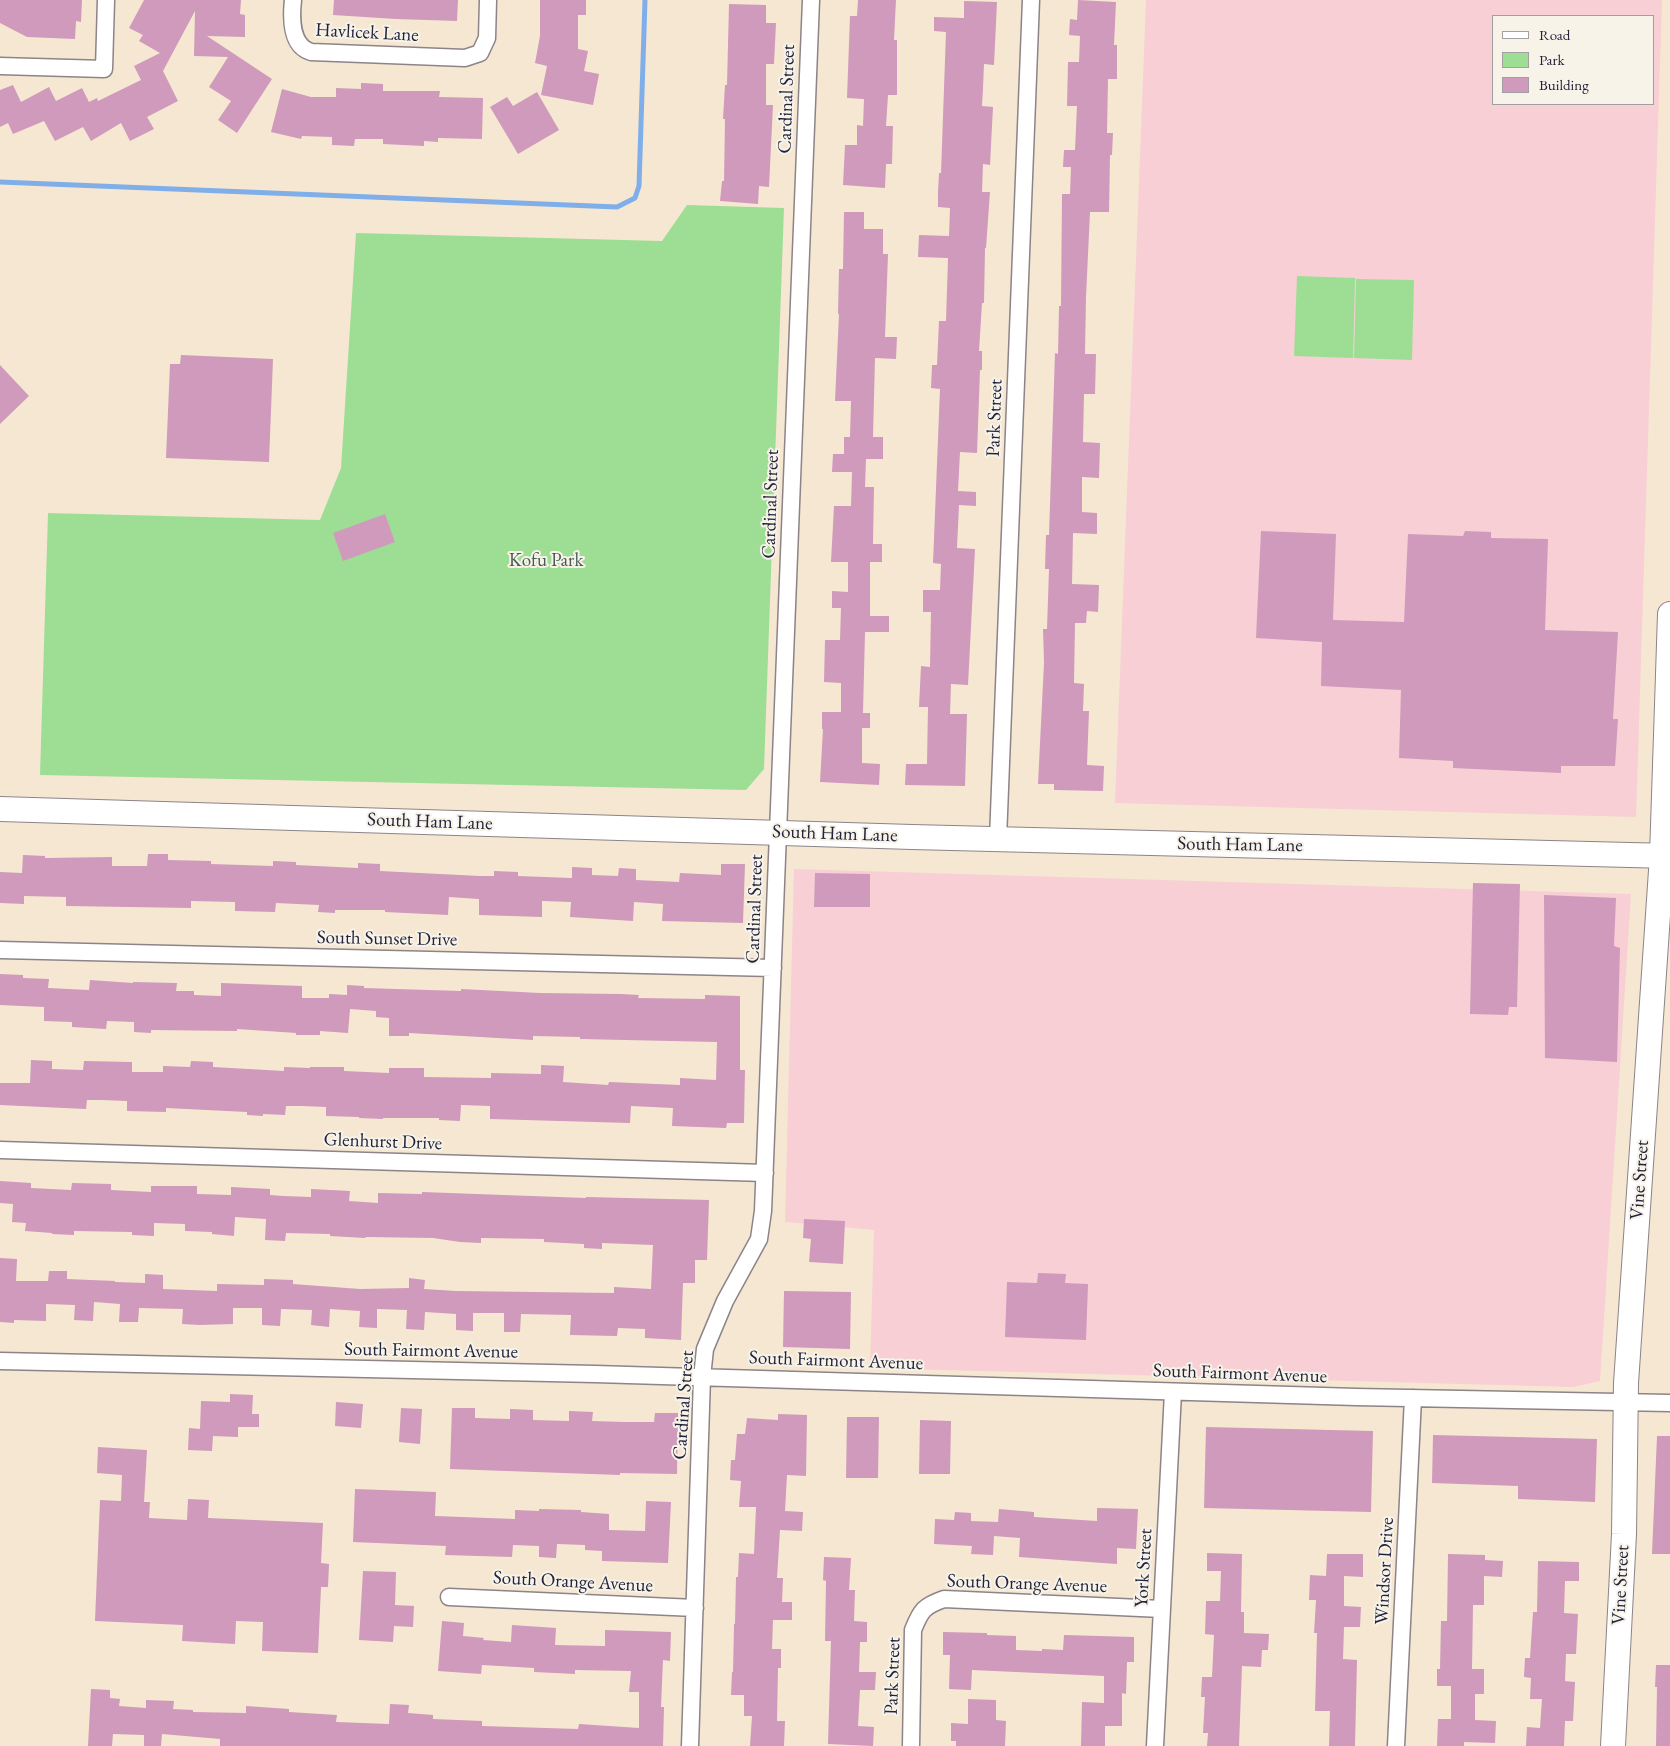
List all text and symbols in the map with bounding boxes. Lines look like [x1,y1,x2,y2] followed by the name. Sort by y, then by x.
[1492,15,1655,105] legend
[315,19,419,47] street label: Havlicek Lane
[1539,25,1570,44] text: Road
[774,44,800,154] street label: Cardinal Street
[1539,50,1565,69] text: Park
[1539,75,1589,94] text: Building
[982,379,1008,457] street label: Park Street
[758,449,784,559] street label: Cardinal Street
[509,550,583,572] park label: Kofu Park
[367,808,493,836] street label: South Ham Lane
[772,820,898,848] street label: South Ham Lane
[1177,833,1303,857] street label: South Ham Lane
[742,854,768,964] street label: Cardinal Street
[317,926,457,952] street label: South Sunset Drive
[323,1129,443,1155] street label: Glenhurst Drive
[1626,1139,1654,1221] street label: Vine Street
[344,1338,518,1364] street label: South Fairmont Avenue
[749,1347,923,1375] street label: South Fairmont Avenue
[669,1350,699,1460] street label: Cardinal Street
[1153,1360,1327,1388] street label: South Fairmont Avenue
[1371,1517,1399,1625] street label: Windsor Drive
[1131,1528,1157,1608] street label: York Street
[1608,1544,1634,1626] street label: Vine Street
[492,1566,654,1598] street label: South Orange Avenue
[947,1570,1107,1598] street label: South Orange Avenue
[880,1637,906,1715] street label: Park Street

